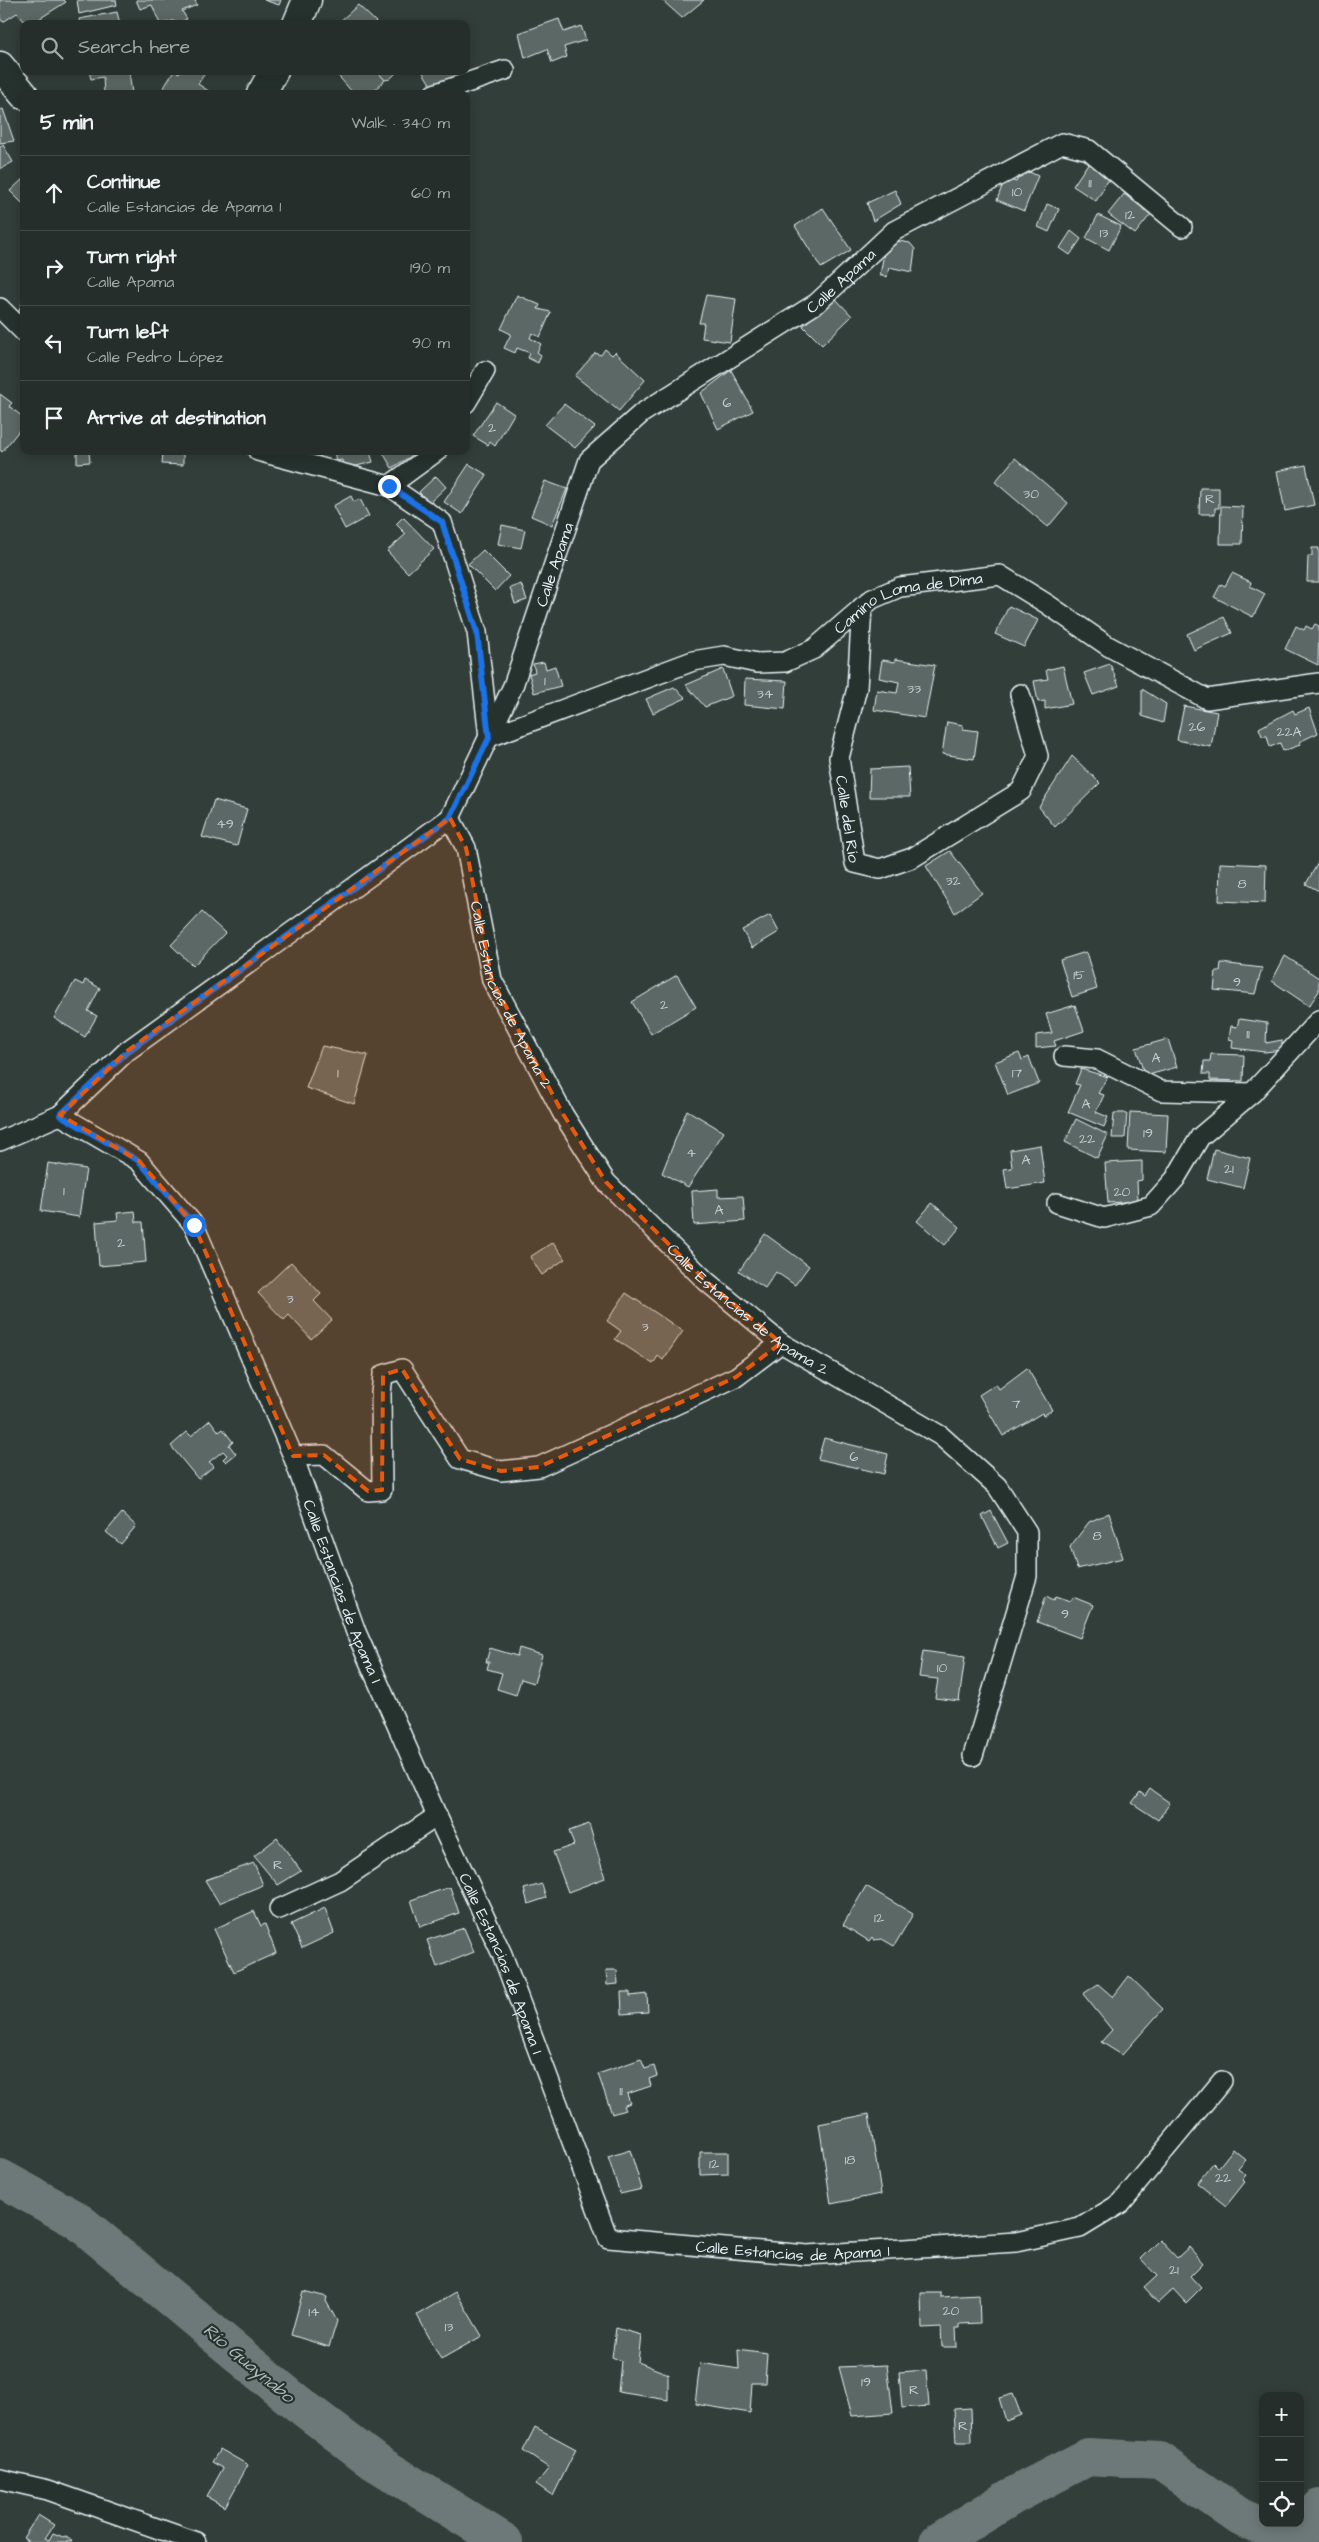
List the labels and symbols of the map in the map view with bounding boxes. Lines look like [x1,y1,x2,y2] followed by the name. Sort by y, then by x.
[1088,173,1092,193] house number: 11
[1012,182,1022,202] house number: 10
[1125,205,1135,225] house number: 12
[1100,223,1108,243] house number: 13
[802,244,881,319] street label: Calle Apama
[723,393,732,413] house number: 6
[488,418,496,438] house number: 2
[378,475,401,498] route end
[1023,484,1039,504] house number: 30
[1205,489,1215,509] house number: R
[531,520,579,610] street label: Calle Apama
[829,567,984,639] street label: Camino Loma de Dima
[544,671,546,691] house number: 1
[907,679,921,699] house number: 33
[757,684,774,704] house number: 34
[1189,717,1206,737] house number: 26
[1277,722,1302,742] house number: 22A
[830,774,865,864] street label: Calle del Río
[216,814,234,834] house number: 49
[945,871,961,891] house number: 32
[1237,874,1247,894] house number: 8
[465,899,558,1093] street label: Calle Estancias de Apama 2
[1073,965,1085,985] house number: 15
[1233,972,1241,992] house number: 9
[660,995,668,1015] house number: 2
[1246,1024,1250,1044] house number: 11
[1152,1048,1161,1068] house number: A
[337,1063,339,1083] house number: 1
[1012,1063,1023,1083] house number: 17
[1082,1094,1091,1114] house number: A
[1143,1123,1153,1143] house number: 19
[1079,1129,1095,1149] house number: 22
[686,1143,696,1163] house number: 4
[1022,1150,1031,1170] house number: A
[1224,1159,1234,1179] house number: 21
[63,1181,65,1201] house number: 1
[1114,1182,1131,1202] house number: 20
[715,1200,724,1220] house number: A
[183,1214,206,1237] route start
[117,1233,125,1253] house number: 2
[662,1239,833,1381] street label: Calle Estancias de Apama 2
[286,1289,294,1309] house number: 3
[641,1317,649,1337] house number: 3
[1012,1394,1021,1414] house number: 7
[850,1447,859,1467] house number: 6
[297,1497,387,1686] street label: Calle Estancias de Apama 1
[1092,1526,1102,1546] house number: 8
[1061,1604,1069,1624] house number: 9
[937,1658,947,1678] house number: 10
[273,1855,283,1875] house number: R
[453,1869,548,2057] street label: Calle Estancias de Apama 1
[874,1908,884,1928] house number: 12
[619,2081,623,2101] house number: 11
[845,2150,855,2170] house number: 18
[709,2154,719,2174] house number: 12
[1215,2168,1231,2188] house number: 22
[695,2236,890,2267] street label: Calle Estancias de Apama 1
[1169,2260,1179,2280] house number: 21
[943,2301,960,2321] house number: 20
[308,2302,320,2322] house number: 14
[445,2317,453,2337] house number: 13
[197,2318,301,2411] water label: Río Guaynabo
[861,2372,871,2392] house number: 19
[909,2380,919,2400] house number: R
[958,2416,968,2436] house number: R

